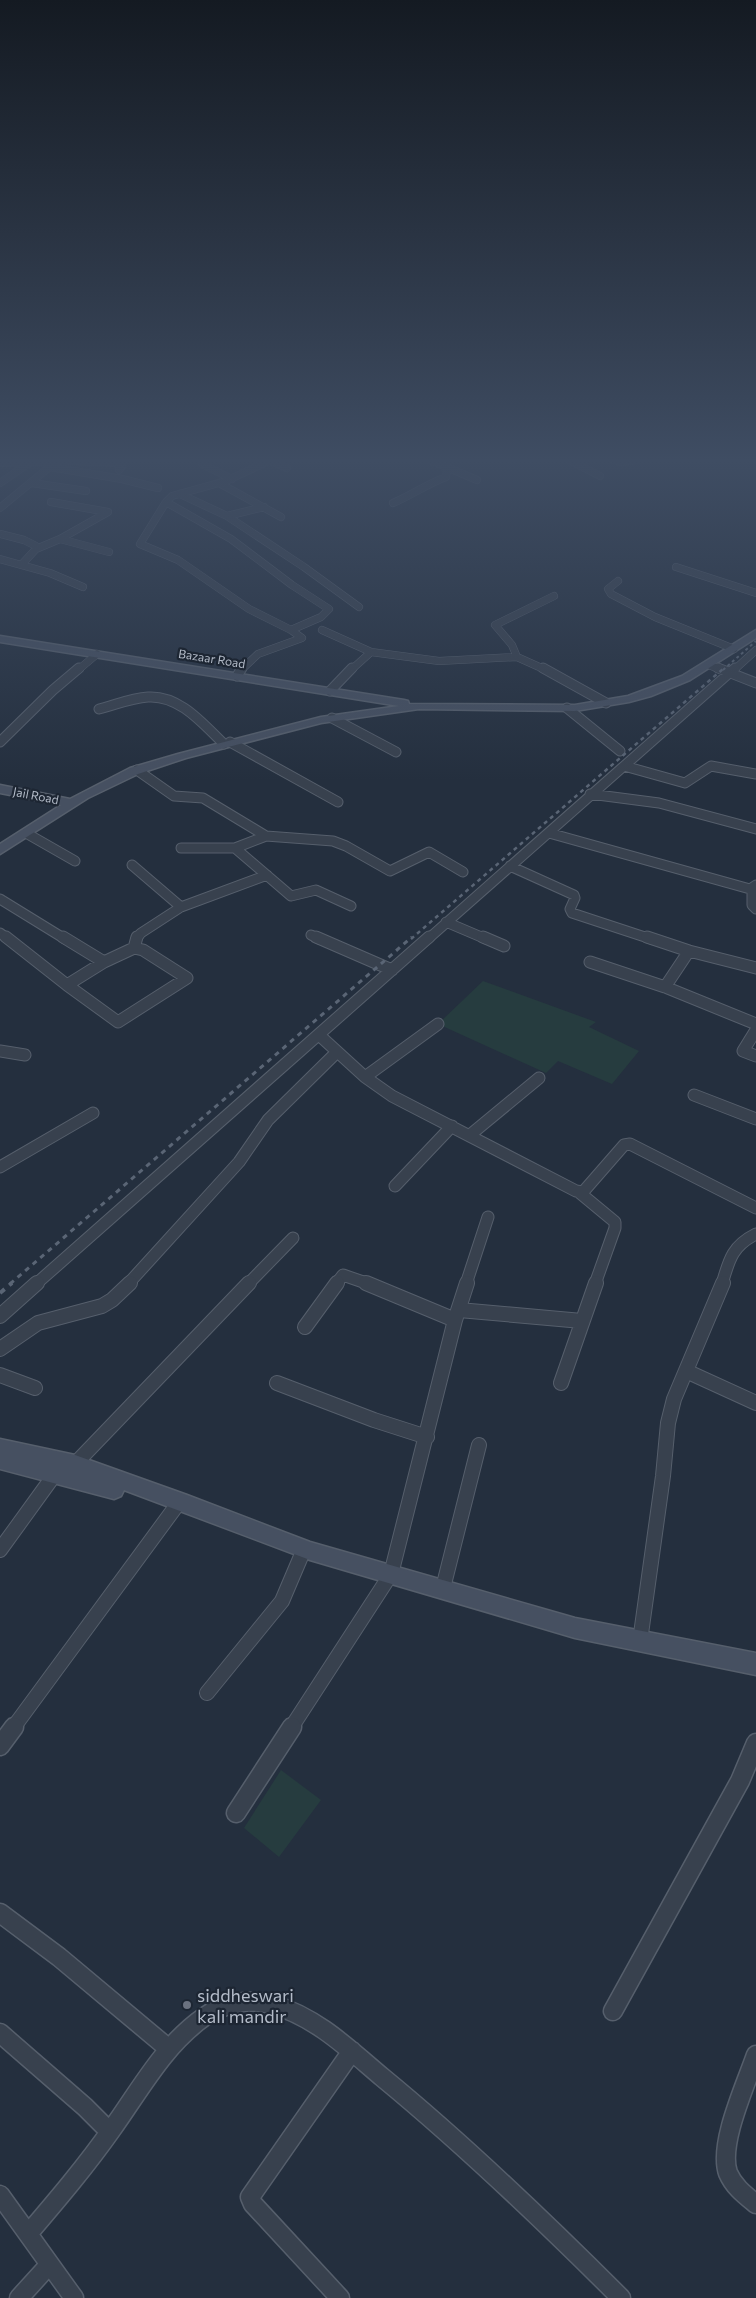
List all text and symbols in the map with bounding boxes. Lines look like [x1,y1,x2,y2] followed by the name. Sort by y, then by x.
[177,646,247,670] street label: Bazaar Road
[12,784,60,807] street label: Jail Road
[197,1984,294,2027] place label: siddheswari kali mandir
[181,1999,193,2011] marker: siddheswari kali mandir

